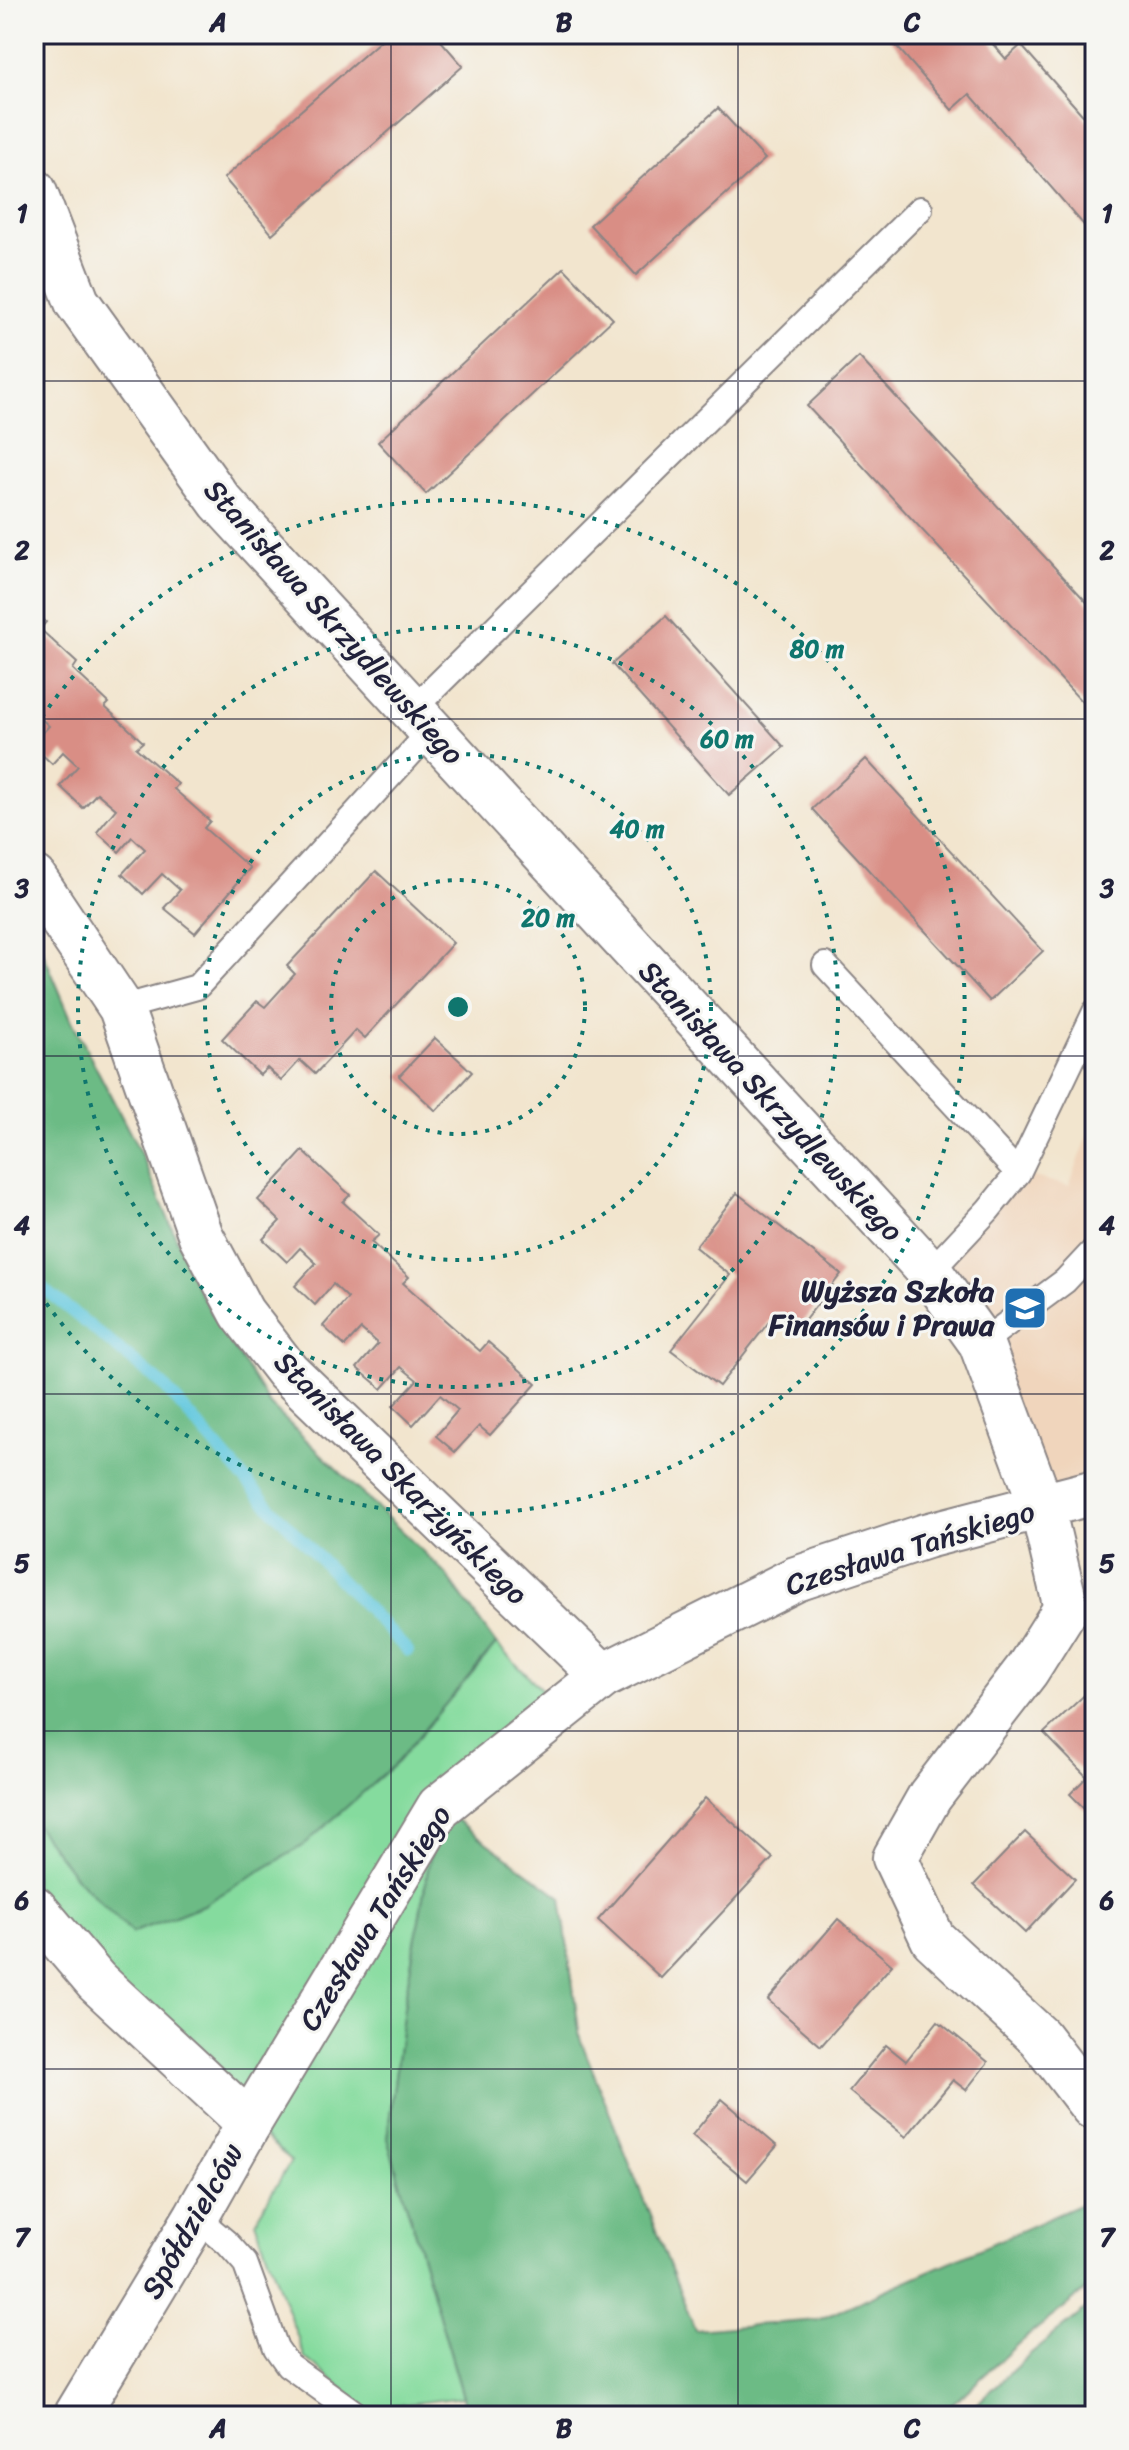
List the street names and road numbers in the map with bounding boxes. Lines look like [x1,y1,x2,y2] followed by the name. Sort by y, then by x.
[190,466,478,778] street label: Stanisława Skrzydlewskiego
[625,947,917,1255] street label: Stanisława Skrzydlewskiego
[260,1337,542,1619] street label: Stanisława Skarżyńskiego
[778,1484,1042,1612] street label: Czesława Tańskiego
[284,1794,466,2042] street label: Czesława Tańskiego
[125,2132,259,2309] street label: Spółdzielców

